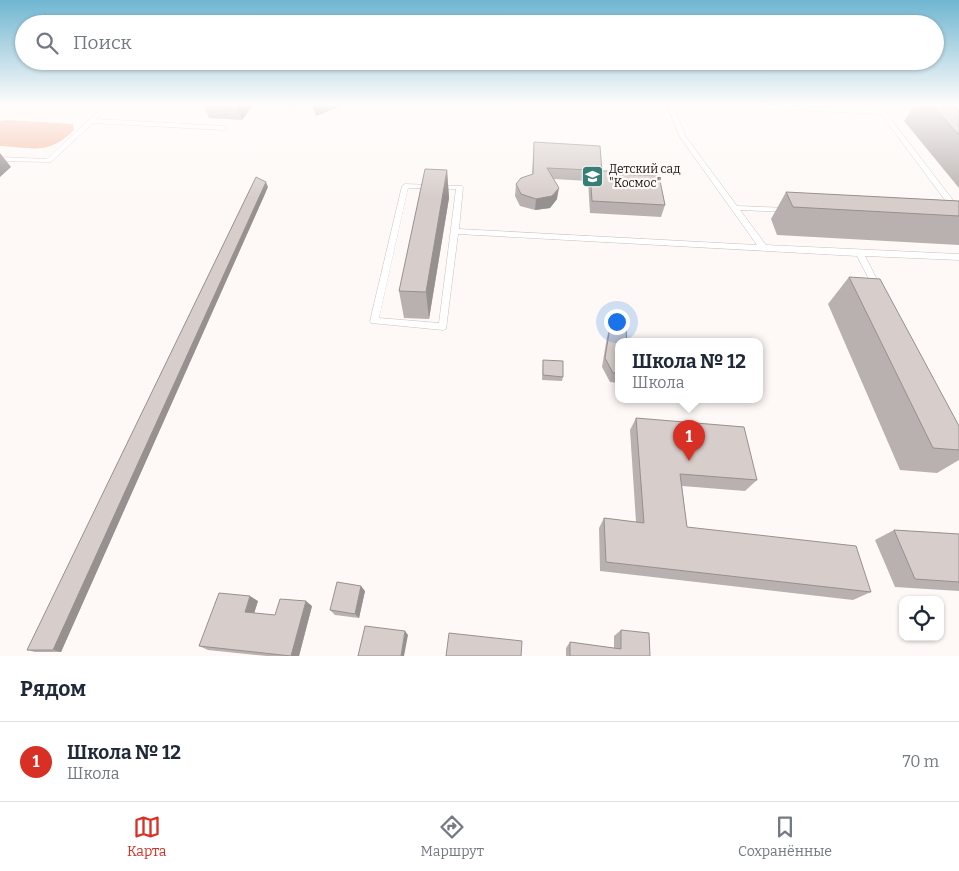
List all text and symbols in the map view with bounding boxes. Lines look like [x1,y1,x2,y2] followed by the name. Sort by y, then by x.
[15,15,944,70] search box
[33,29,61,57] icon: search
[73,31,132,54] text: Поиск
[609,162,680,190] place label: Детский сад "Космос"
[581,164,605,188] school or university icon: Детский сад "Космос"
[604,309,630,335] your location
[615,338,763,403] popup
[632,350,746,373] text: Школа № 12
[632,373,685,392] text: Школа
[673,420,705,461] pin: 1
[899,596,944,641] map controls
[899,596,944,641] button: locate
[20,676,86,702] text: Рядом
[67,741,181,764] text: Школа № 12
[33,752,39,771] text: 1
[903,752,939,771] text: 70 m
[67,764,119,783] text: Школа
[127,813,167,860] tab: Карта
[421,813,484,860] tab: Маршрут
[738,813,832,860] tab: Сохранённые

